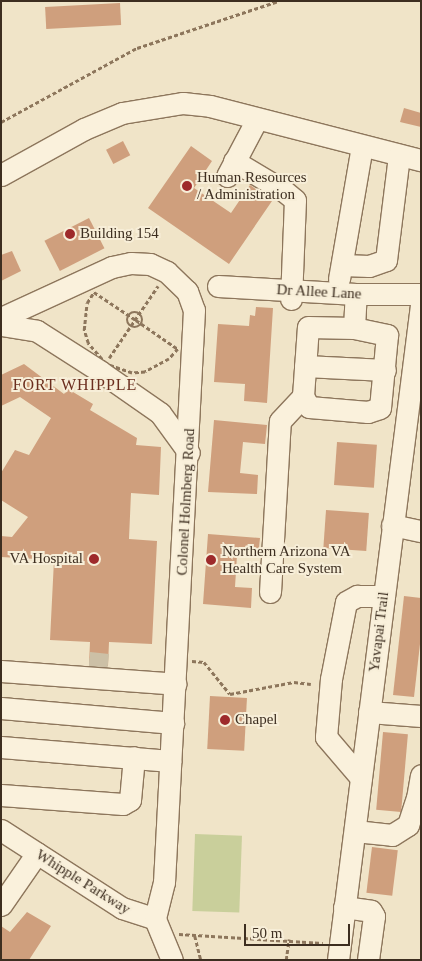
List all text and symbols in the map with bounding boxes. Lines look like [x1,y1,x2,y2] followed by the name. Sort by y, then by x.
[197,168,307,203] place label: Human Resources / Administration
[181,180,193,192] marker: Human Resources / Administration
[80,225,159,243] place label: Building 154
[64,228,76,240] marker: Building 154
[276,281,362,303] street label: Dr Allee Lane
[11,375,139,395] district label: FORT WHIPPLE
[173,428,199,576] street label: Colonel Holmberg Road
[222,542,352,577] place label: Northern Arizona VA Health Care System
[9,550,83,568] place label: VA Hospital
[87,552,101,566] marker: VA Hospital
[204,553,218,567] marker: Northern Arizona VA Health Care System
[365,591,393,673] street label: Yavapai Trail
[235,711,277,729] place label: Chapel
[219,714,231,726] marker: Chapel
[32,846,134,918] street label: Whipple Parkway
[247,914,353,946] scale bar
[252,925,282,941] text: 50 m

